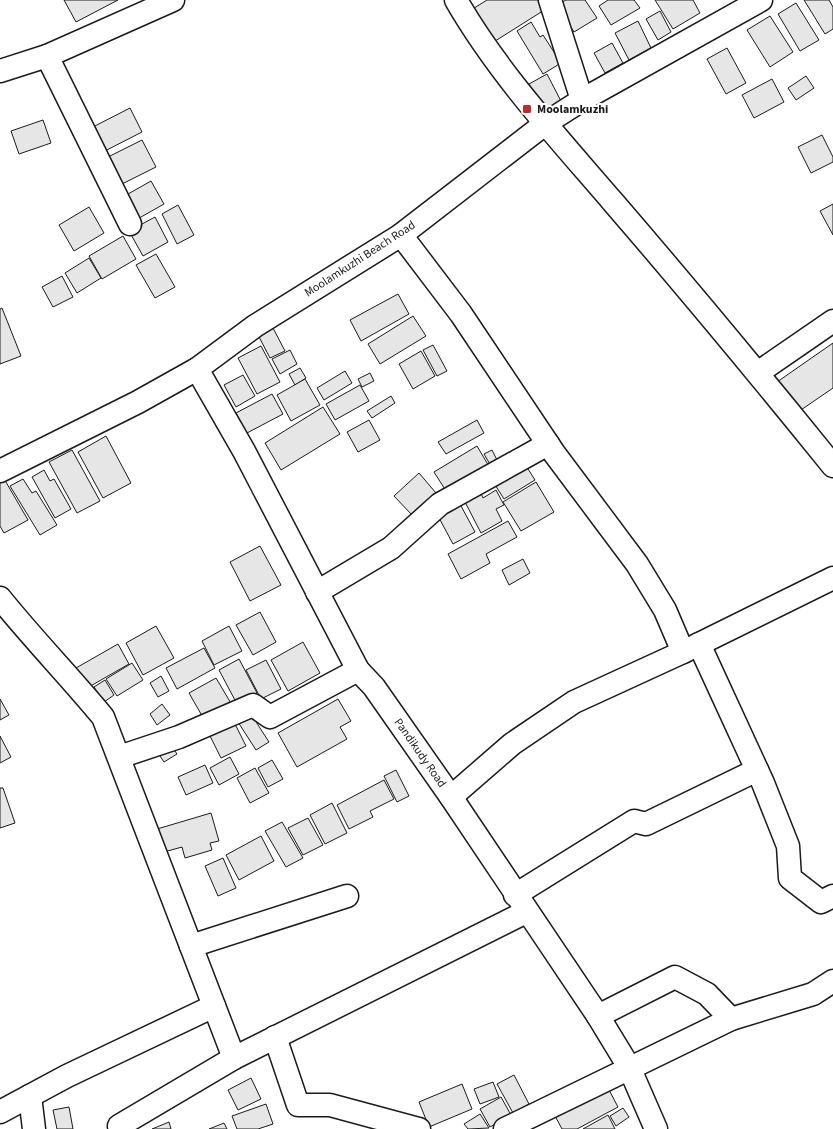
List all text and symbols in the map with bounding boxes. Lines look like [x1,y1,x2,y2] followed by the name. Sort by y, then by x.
[537,101,608,118] place label: Moolamkuzhi
[521,103,533,115] marker: Moolamkuzhi
[301,217,419,301] street label: Moolamkuzhi Beach Road
[390,715,450,791] street label: Pandikudy Road

